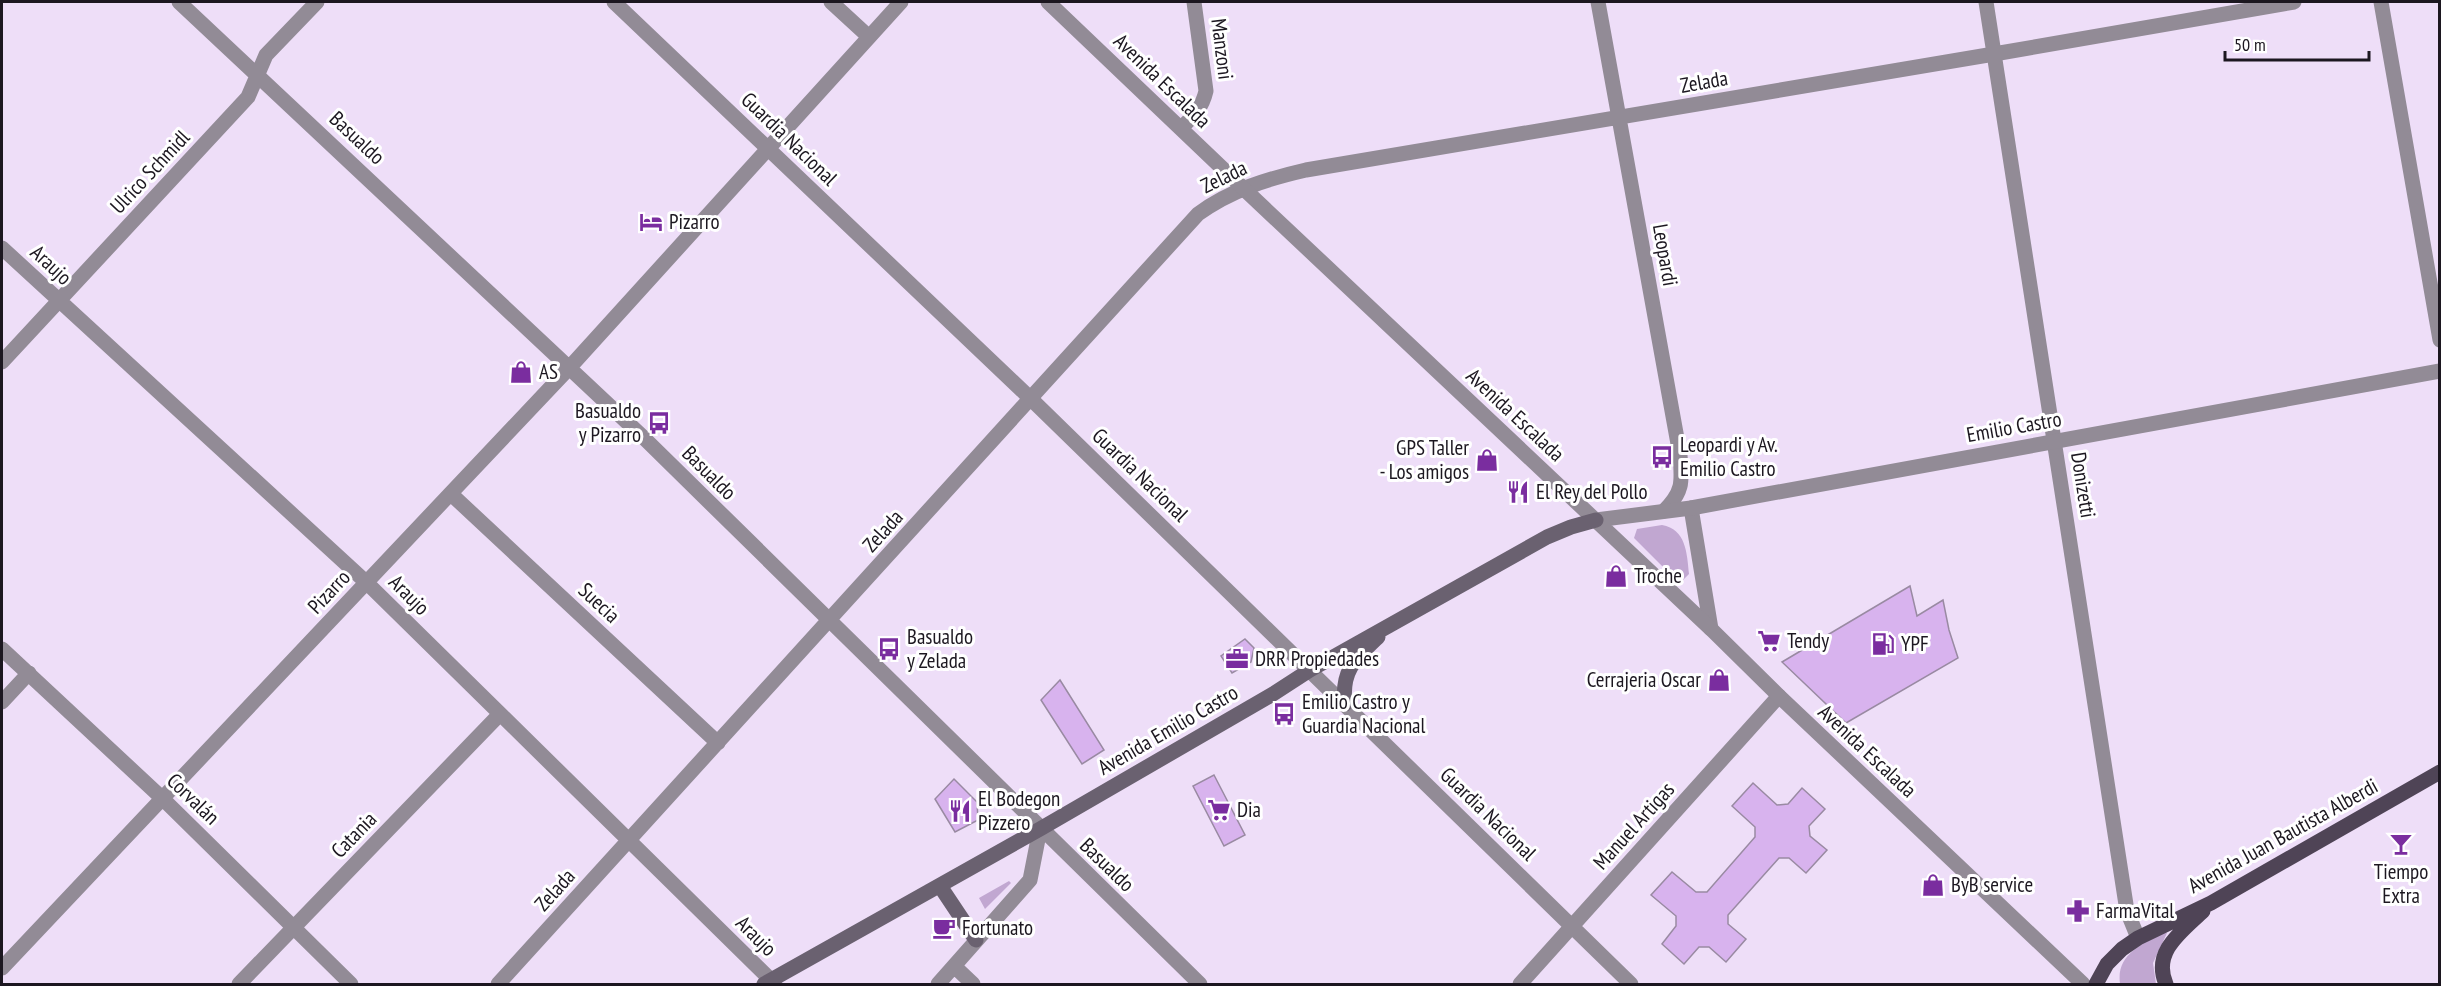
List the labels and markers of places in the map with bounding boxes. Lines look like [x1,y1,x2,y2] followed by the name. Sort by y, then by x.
[669,208,720,235] place label: Pizarro
[638,209,664,235] hotel icon: Pizarro
[539,358,558,385] place label: AS
[508,359,534,385] shop icon: AS
[575,397,641,448] place label: Basualdo y Pizarro
[646,410,672,436] bus stop icon: Basualdo y Pizarro
[1680,431,1778,482] place label: Leopardi y Av. Emilio Castro
[1379,434,1469,485] place label: GPS Taller - Los amigos
[1649,444,1675,470] bus stop icon: Leopardi y Av. Emilio Castro
[1474,447,1500,473] shop icon: GPS Taller - Los amigos
[1536,478,1648,505] place label: El Rey del Pollo
[1505,479,1531,505] restaurant icon: El Rey del Pollo
[1634,562,1682,589] place label: Troche
[1603,563,1629,589] shop icon: Troche
[907,623,973,674] place label: Basualdo y Zelada
[1787,627,1829,654] place label: Tendy
[1756,628,1782,654] supermarket icon: Tendy
[1901,630,1929,657] place label: YPF
[1870,631,1896,657] fuel station icon: YPF
[876,636,902,662] bus stop icon: Basualdo y Zelada
[1255,645,1379,672] place label: DRR Propiedades
[1224,646,1250,672] office icon: DRR Propiedades
[1587,666,1701,693] place label: Cerrajeria Oscar
[1706,667,1732,693] shop icon: Cerrajeria Oscar
[1302,688,1426,739] place label: Emilio Castro y Guardia Nacional
[1271,701,1297,727] bus stop icon: Emilio Castro y Guardia Nacional
[978,785,1060,836] place label: El Bodegon Pizzero
[1237,796,1261,823] place label: Dia
[1206,797,1232,823] supermarket icon: Dia
[947,798,973,824] restaurant icon: El Bodegon Pizzero
[2388,831,2414,857] bar icon: Tiempo Extra
[2374,858,2428,909] place label: Tiempo Extra
[1951,871,2033,898] place label: ByB service
[1920,872,1946,898] shop icon: ByB service
[2096,897,2174,924] place label: FarmaVital
[2065,898,2091,924] pharmacy icon: FarmaVital
[962,914,1033,941] place label: Fortunato
[931,915,957,941] cafe icon: Fortunato

